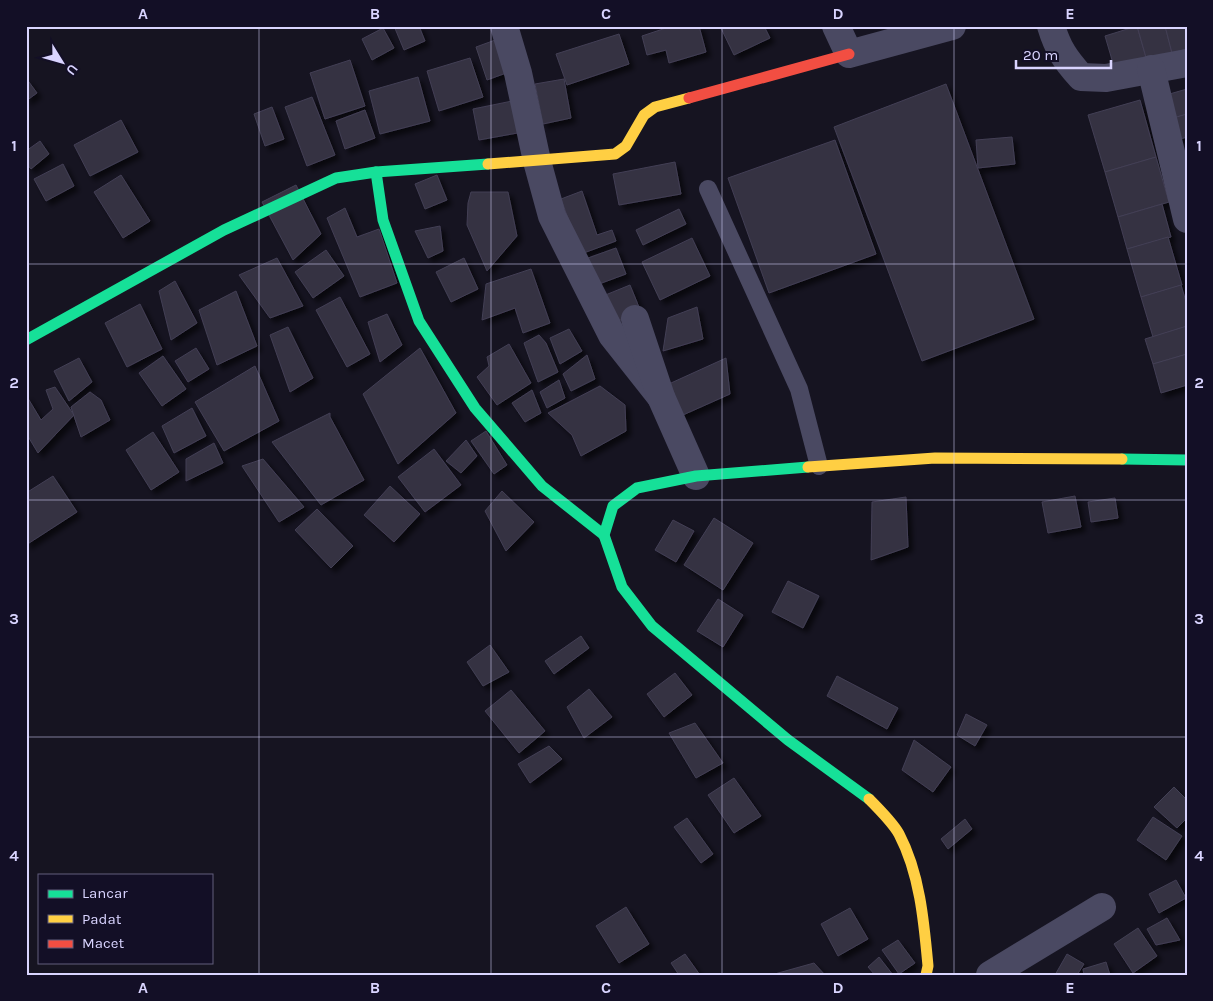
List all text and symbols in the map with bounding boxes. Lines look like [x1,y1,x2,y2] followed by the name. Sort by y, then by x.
[138,4,148,23] text: A
[370,4,380,23] text: B
[601,4,611,23] text: C
[833,4,844,23] text: D
[1065,4,1075,23] text: E
[38,38,88,88] north arrow
[1016,38,1110,70] scale bar
[1023,46,1058,64] text: 20 m
[62,61,82,79] text: U
[11,136,17,155] text: 1
[1196,136,1202,155] text: 1
[9,373,19,392] text: 2
[1194,373,1204,392] text: 2
[9,609,19,628] text: 3
[1194,609,1204,628] text: 3
[9,846,19,865] text: 4
[1194,846,1204,865] text: 4
[38,874,212,964] legend
[82,884,128,902] text: Lancar
[82,910,122,928] text: Padat
[82,934,124,952] text: Macet
[138,978,148,997] text: A
[370,978,380,997] text: B
[601,978,611,997] text: C
[833,978,844,997] text: D
[1065,978,1075,997] text: E

